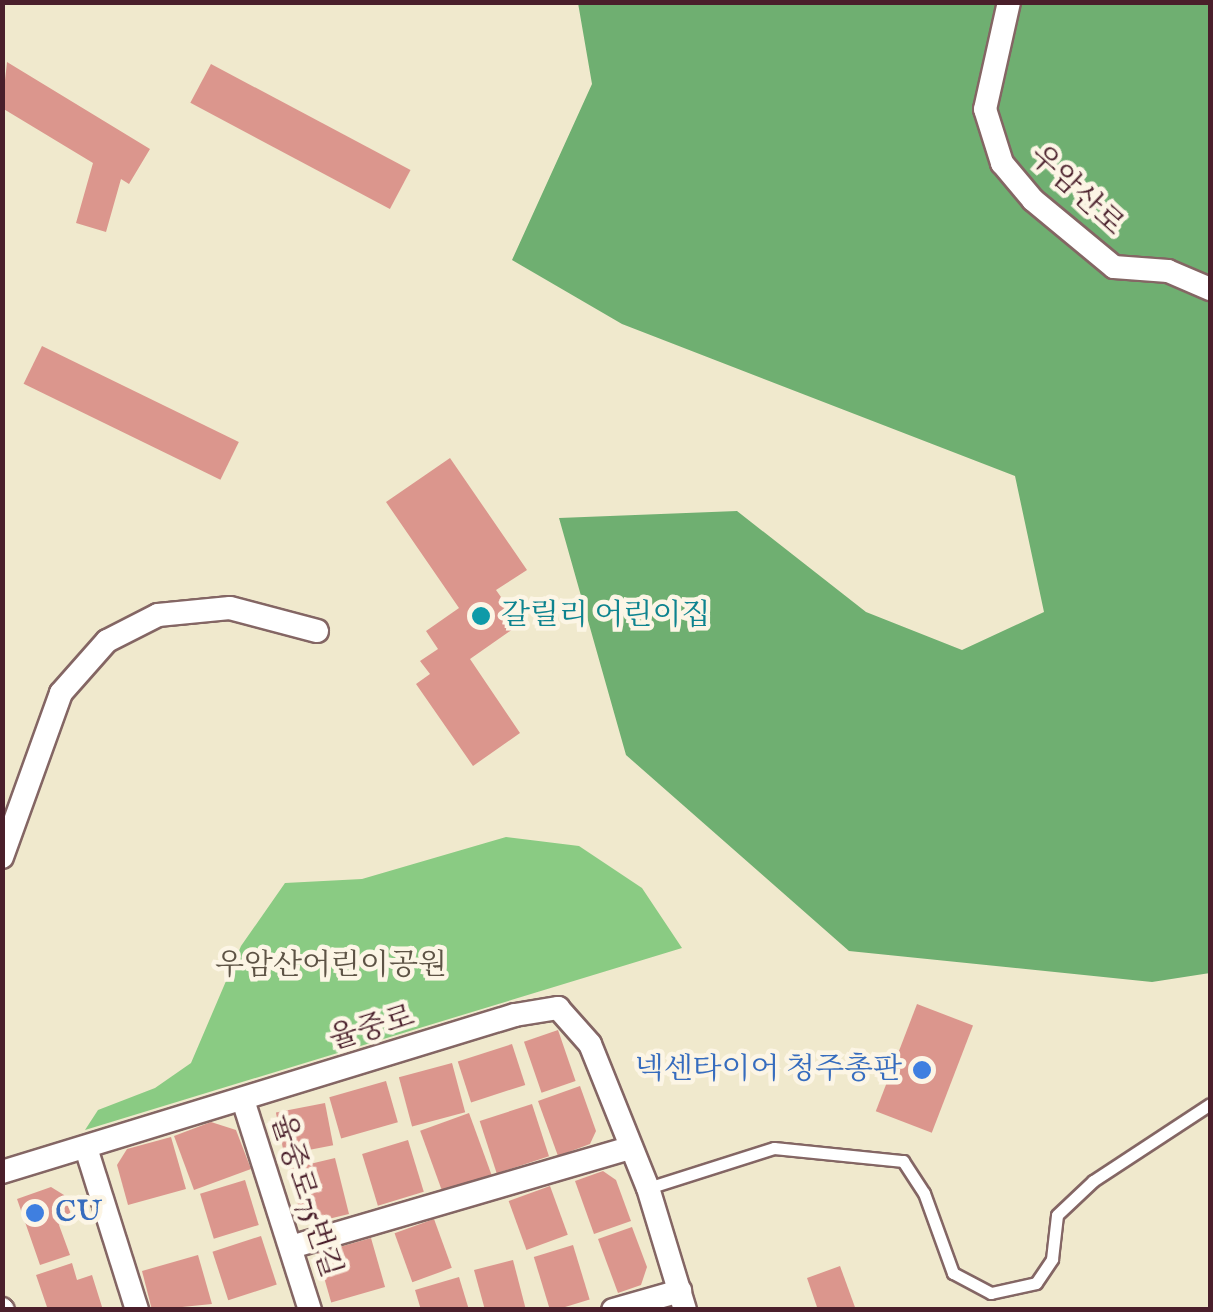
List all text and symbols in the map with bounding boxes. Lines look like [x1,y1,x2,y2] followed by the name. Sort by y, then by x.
[1021,138,1131,244] street label: 우암산로
[501,598,710,634] place label: 갈릴리 어린이집
[470,605,492,627] marker: 갈릴리 어린이집
[215,948,447,984] park label: 우암산어린이공원
[325,999,419,1059] street label: 율중로
[635,1052,902,1088] place label: 넥센타이어 청주총판
[911,1059,933,1081] marker: 넥센타이어 청주총판
[262,1110,348,1282] street label: 율중로75번길
[55,1195,102,1231] place label: CU
[24,1202,46,1224] marker: CU

